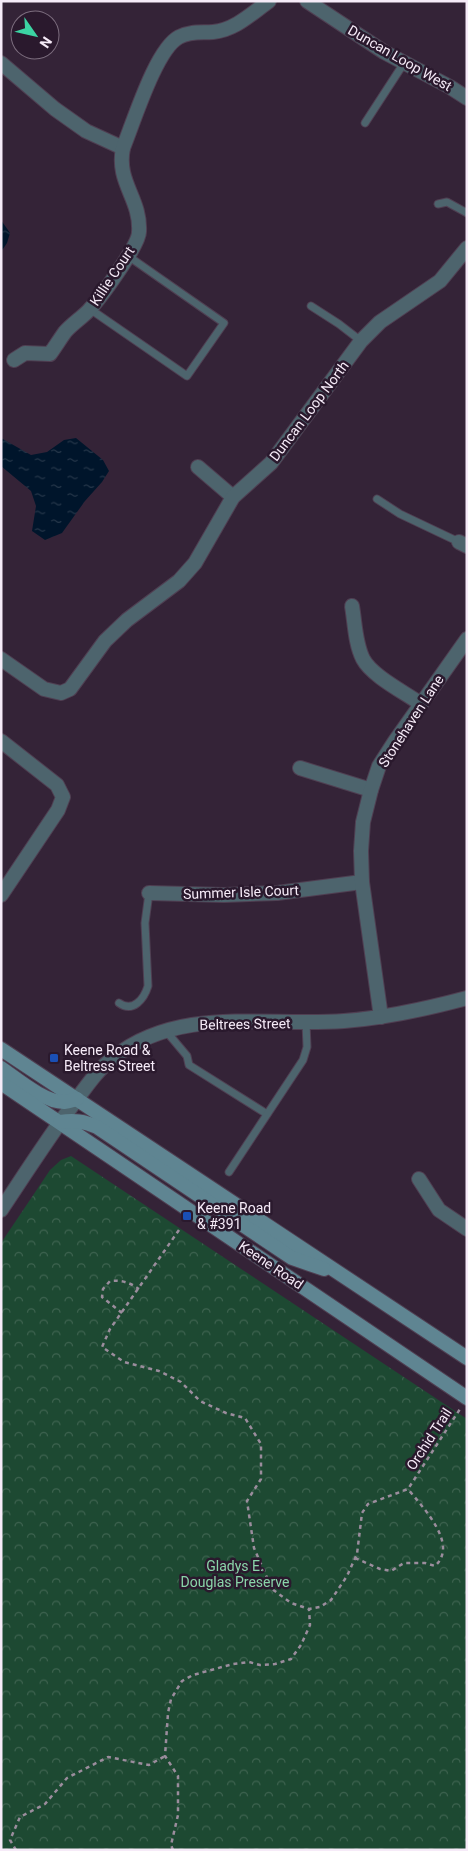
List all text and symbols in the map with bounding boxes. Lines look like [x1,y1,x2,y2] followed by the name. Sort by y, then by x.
[10,10,60,60] north arrow
[345,22,455,94] street label: Duncan Loop West
[36,34,55,51] text: N
[86,243,138,309] street label: Killie Court
[266,358,352,464] street label: Duncan Loop North
[375,672,447,770] street label: Stonehaven Lane
[183,882,300,902] street label: Summer Isle Court
[199,1015,291,1033] street label: Beltrees Street
[64,1042,155,1074] place label: Keene Road & Beltress Street
[48,1052,60,1064] marker: Keene Road & Beltress Street
[197,1200,271,1232] place label: Keene Road & #391
[181,1210,193,1222] marker: Keene Road & #391
[236,1238,306,1292] street label: Keene Road
[403,1405,455,1473] street label: Orchid Trail
[181,1558,289,1590] park label: Gladys E. Douglas Preserve

